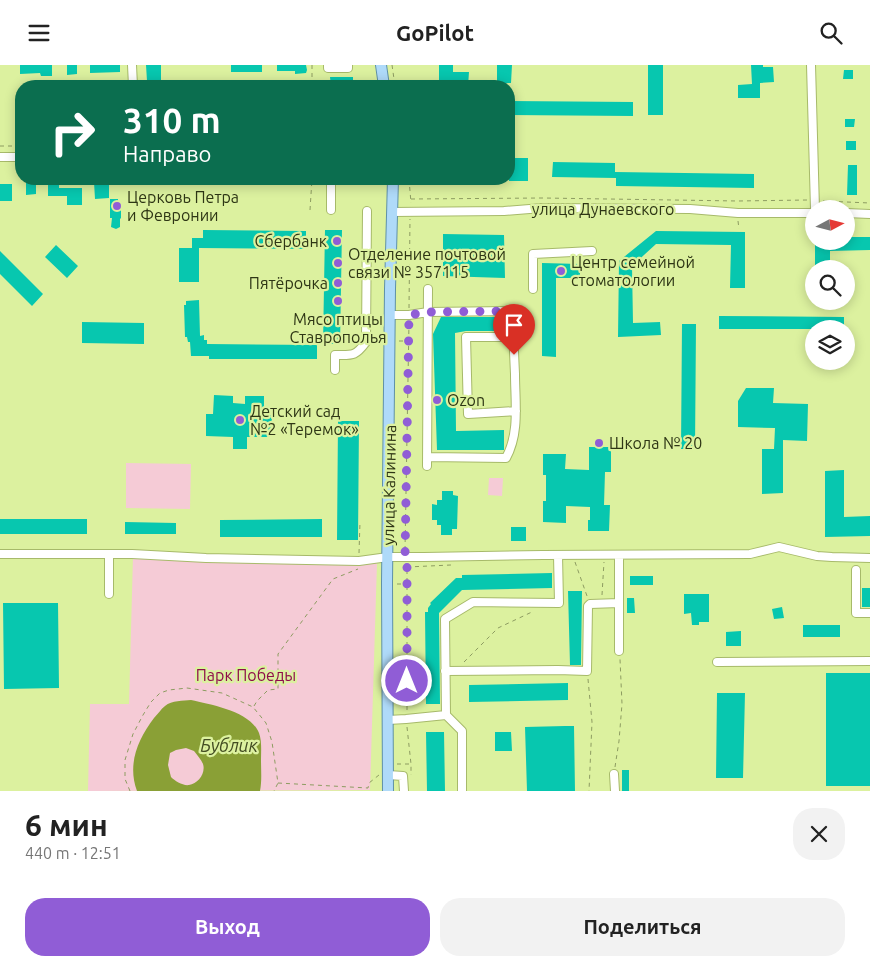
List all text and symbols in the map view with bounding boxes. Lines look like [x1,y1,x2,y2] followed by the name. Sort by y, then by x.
[25,19,53,47] icon: menu
[817,19,845,47] icon: search
[396,20,474,45] text: GoPilot
[40,100,105,165] icon: right
[123,100,221,140] text: 310 m
[123,141,211,166] text: Направо
[127,188,239,224] place label: Церковь Петра и Февронии
[111,200,123,212] marker: Церковь Петра и Февронии
[532,200,674,218] street label: улица Дунаевского
[805,200,855,250] north arrow
[805,200,855,370] map controls
[254,232,327,250] place label: Сбербанк
[331,235,343,247] marker: Сбербанк
[348,245,506,281] place label: Отделение почтовой связи № 357115
[571,253,695,289] place label: Центр cемейной cтоматологии
[332,257,344,269] marker: Отделение почтовой связи № 357115
[805,260,855,310] button: search
[555,265,567,277] marker: Центр cемейной cтоматологии
[249,274,328,292] place label: Пятёрочка
[332,277,344,289] marker: Пятёрочка
[332,295,344,307] marker: Мясо птицы Ставрополья
[493,304,535,355] pin
[289,310,387,346] place label: Мясо птицы Ставрополья
[500,311,528,339] icon: arrive
[805,320,855,370] button: layers
[447,391,485,409] place label: Ozon
[431,394,443,406] marker: Ozon
[250,402,359,438] place label: Детский сад №2 «Теремок»
[234,414,246,426] marker: Детский сад №2 «Теремок»
[379,425,399,545] street label: улица Калинина
[609,434,702,452] place label: Школа № 20
[593,437,605,449] marker: Школа № 20
[380,654,432,706] position arrow
[196,666,296,684] park label: Парк Победы
[200,735,258,755] water label: Бублик
[25,808,108,842] text: 6 мин
[793,808,845,860] button: close
[25,844,121,862] text: 440 m · 12:51
[25,898,430,956] button: Выход
[440,898,845,956] button: Поделиться

